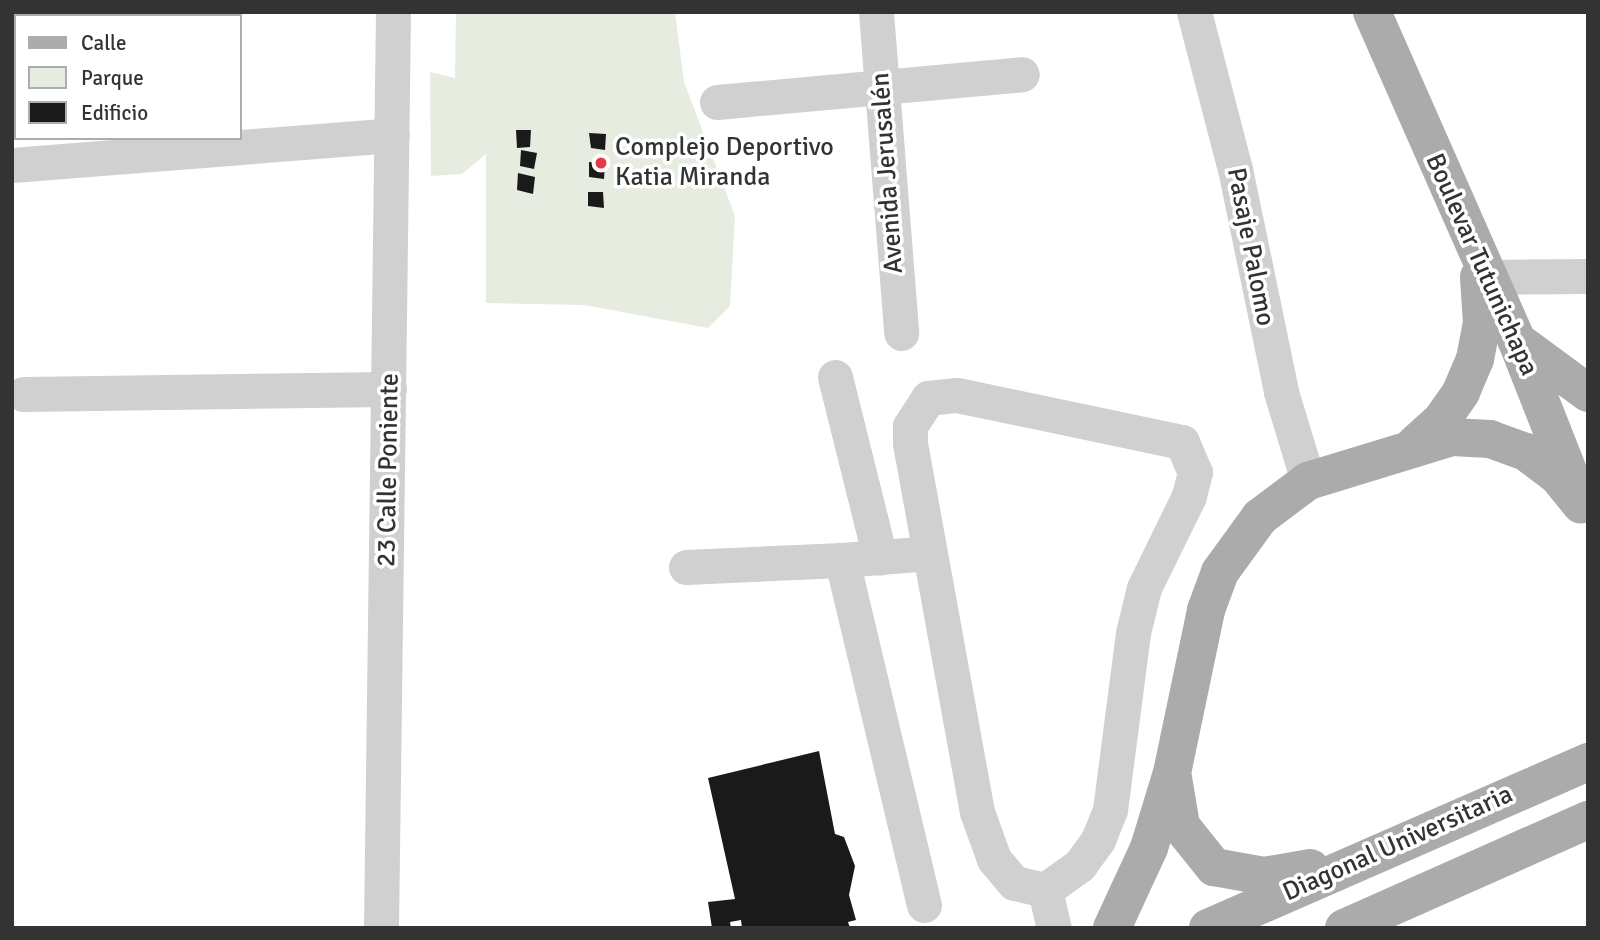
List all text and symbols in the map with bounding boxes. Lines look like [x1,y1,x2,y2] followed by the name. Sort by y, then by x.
[14,14,242,140] legend
[81,30,127,56] text: Calle
[81,65,144,91] text: Parque
[865,71,911,275] street label: Avenida Jerusalén
[81,100,148,126] text: Edificio
[615,132,834,194] place label: Complejo Deportivo Katia Miranda
[1418,149,1544,381] street label: Boulevar Tutunichapa
[593,155,609,171] marker: Complejo Deportivo Katia Miranda
[1219,165,1281,329] street label: Pasaje Palomo
[372,373,406,567] street label: 23 Calle Poniente
[1278,779,1518,909] street label: Diagonal Universitaria

